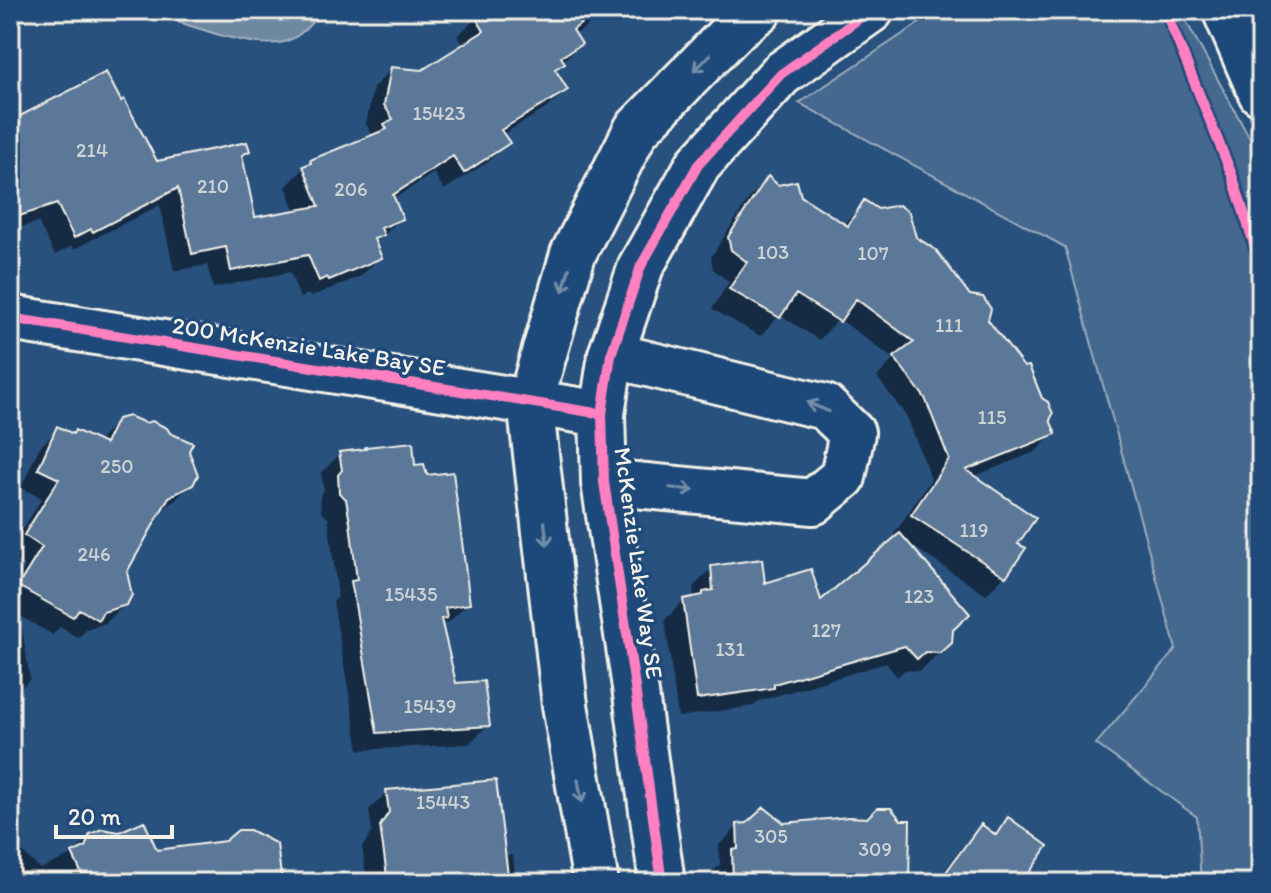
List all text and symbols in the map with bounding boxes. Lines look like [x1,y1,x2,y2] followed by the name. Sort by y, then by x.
[693,53,712,72] one-way arrow
[412,101,466,125] house number: 15423
[76,138,108,162] house number: 214
[197,174,229,198] house number: 210
[334,177,368,201] house number: 206
[757,240,789,264] house number: 103
[857,241,889,265] house number: 107
[557,266,572,292] one-way arrow
[170,310,448,382] street label: 200 McKenzie Lake Bay SE
[935,313,963,337] house number: 111
[806,399,830,413] one-way arrow
[977,405,1007,429] house number: 115
[608,445,670,681] street label: McKenzie Lake Way SE
[100,454,134,478] house number: 250
[668,482,695,497] one-way arrow
[959,518,989,542] house number: 119
[538,520,553,547] one-way arrow
[77,542,111,566] house number: 246
[384,582,438,606] house number: 15435
[904,584,934,608] house number: 123
[811,618,841,642] house number: 127
[715,637,745,661] house number: 131
[403,694,457,718] house number: 15439
[574,778,589,803] one-way arrow
[56,789,172,839] scale bar
[416,790,470,814] house number: 15443
[68,802,121,831] text: 20 m
[754,824,788,848] house number: 305
[858,837,892,861] house number: 309

